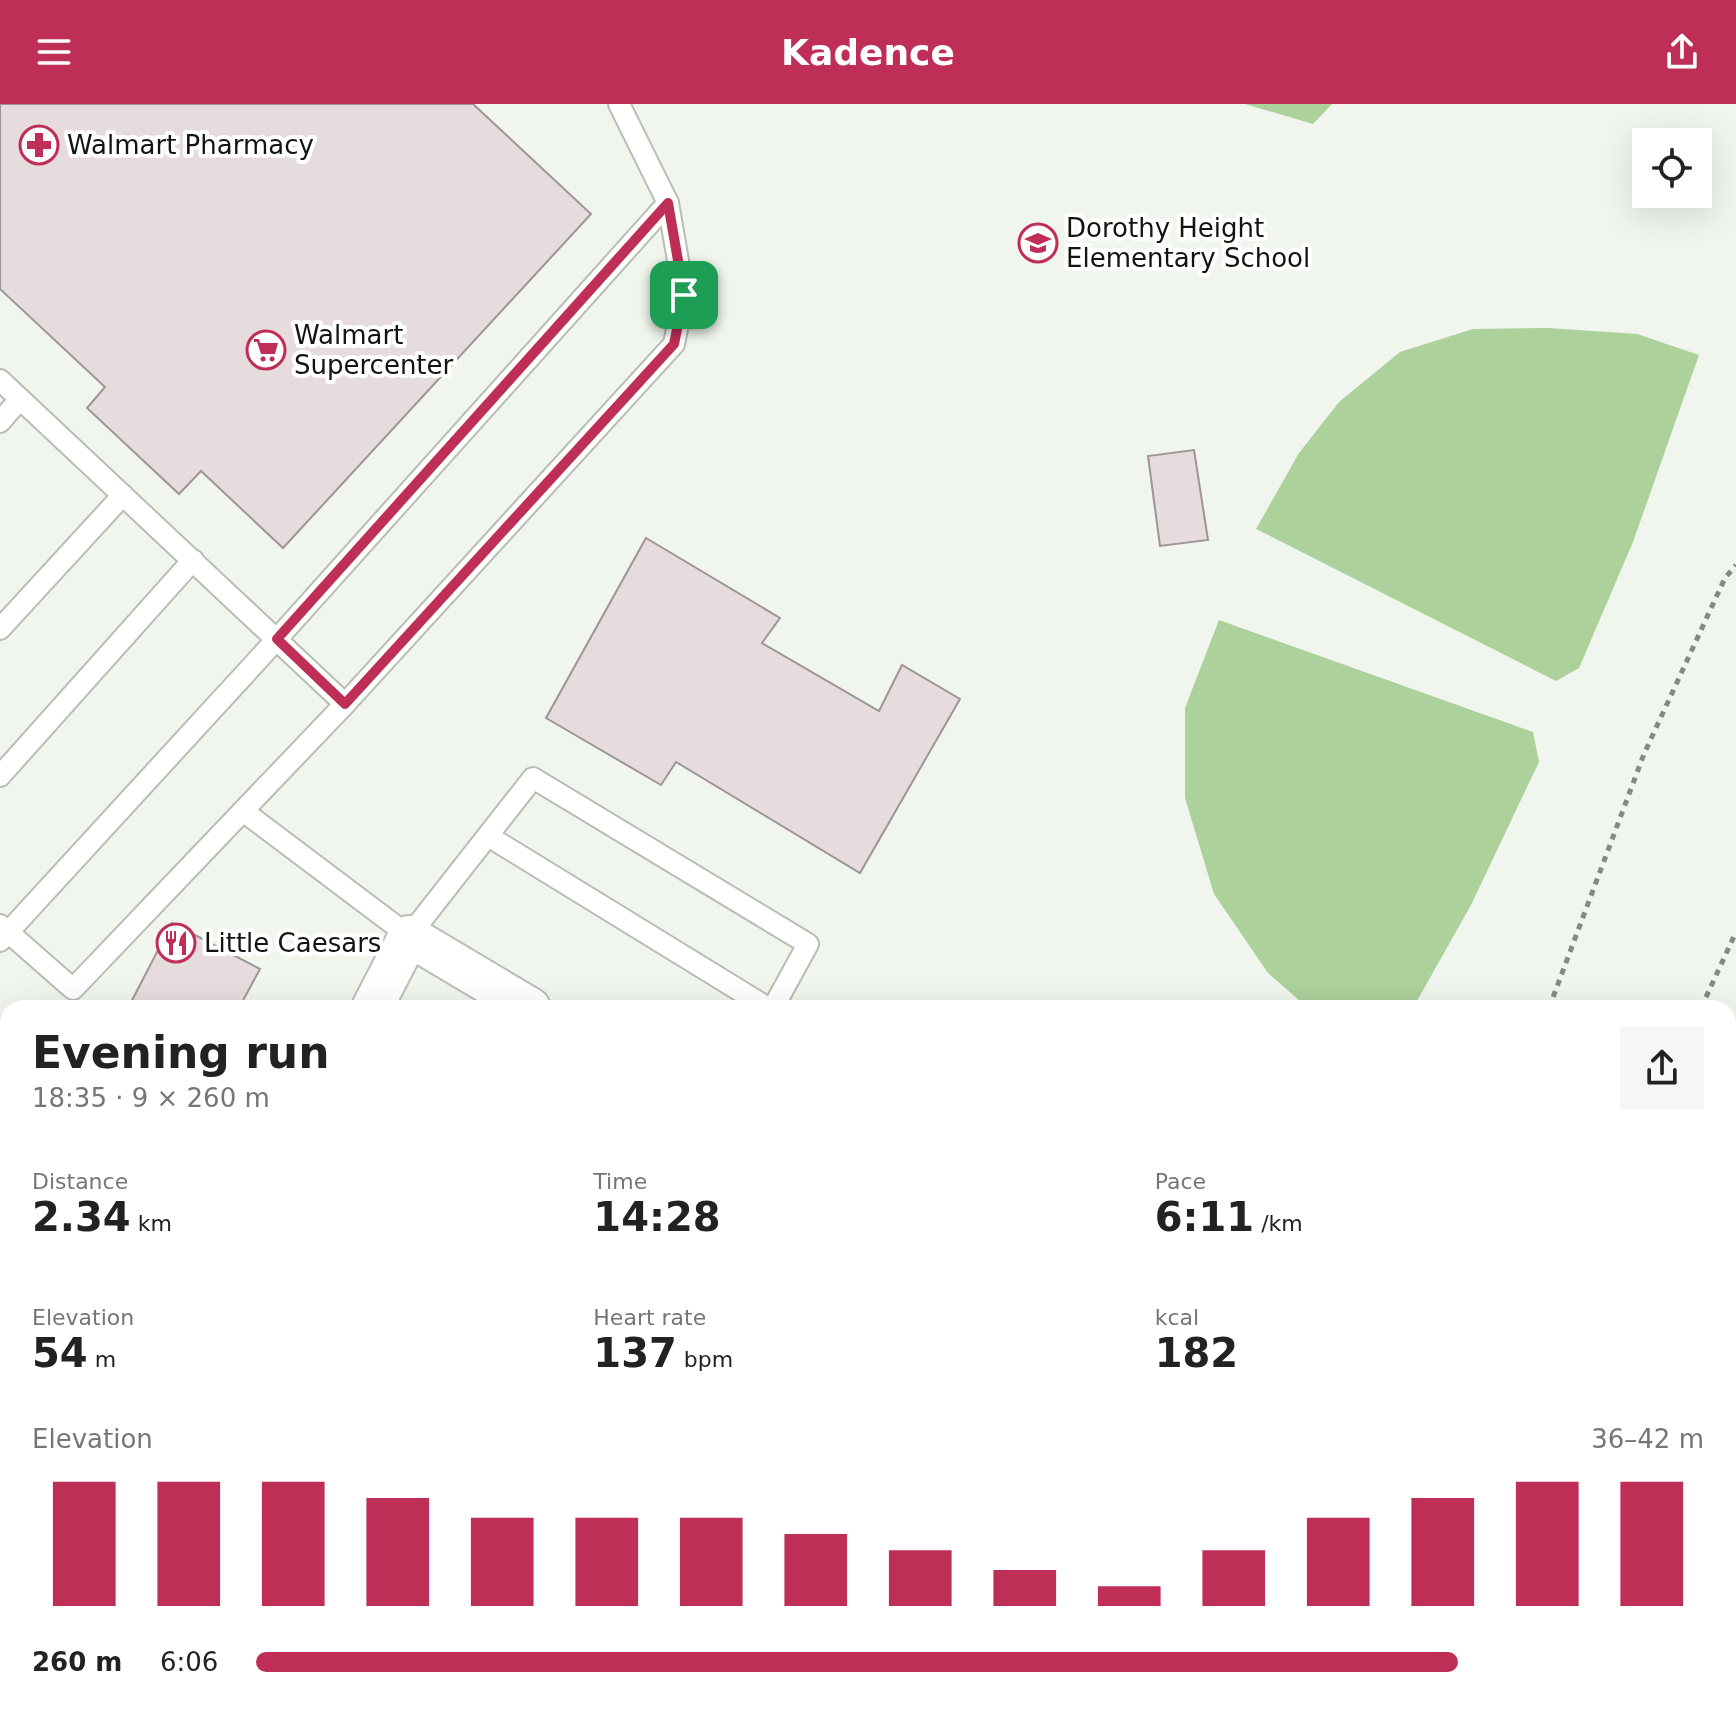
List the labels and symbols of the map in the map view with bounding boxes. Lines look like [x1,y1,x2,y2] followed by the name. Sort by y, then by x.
[18,124,60,166] pharmacy icon: Walmart Pharmacy
[67,130,314,160] place label: Walmart Pharmacy
[1066,213,1310,273] place label: Dorothy Height Elementary School
[1017,222,1059,264] school or university icon: Dorothy Height Elementary School
[650,261,718,329] pin
[294,320,454,380] place label: Walmart Supercenter
[245,329,287,371] supermarket icon: Walmart Supercenter
[155,922,197,964] restaurant icon: Little Caesars
[204,928,381,958] place label: Little Caesars

